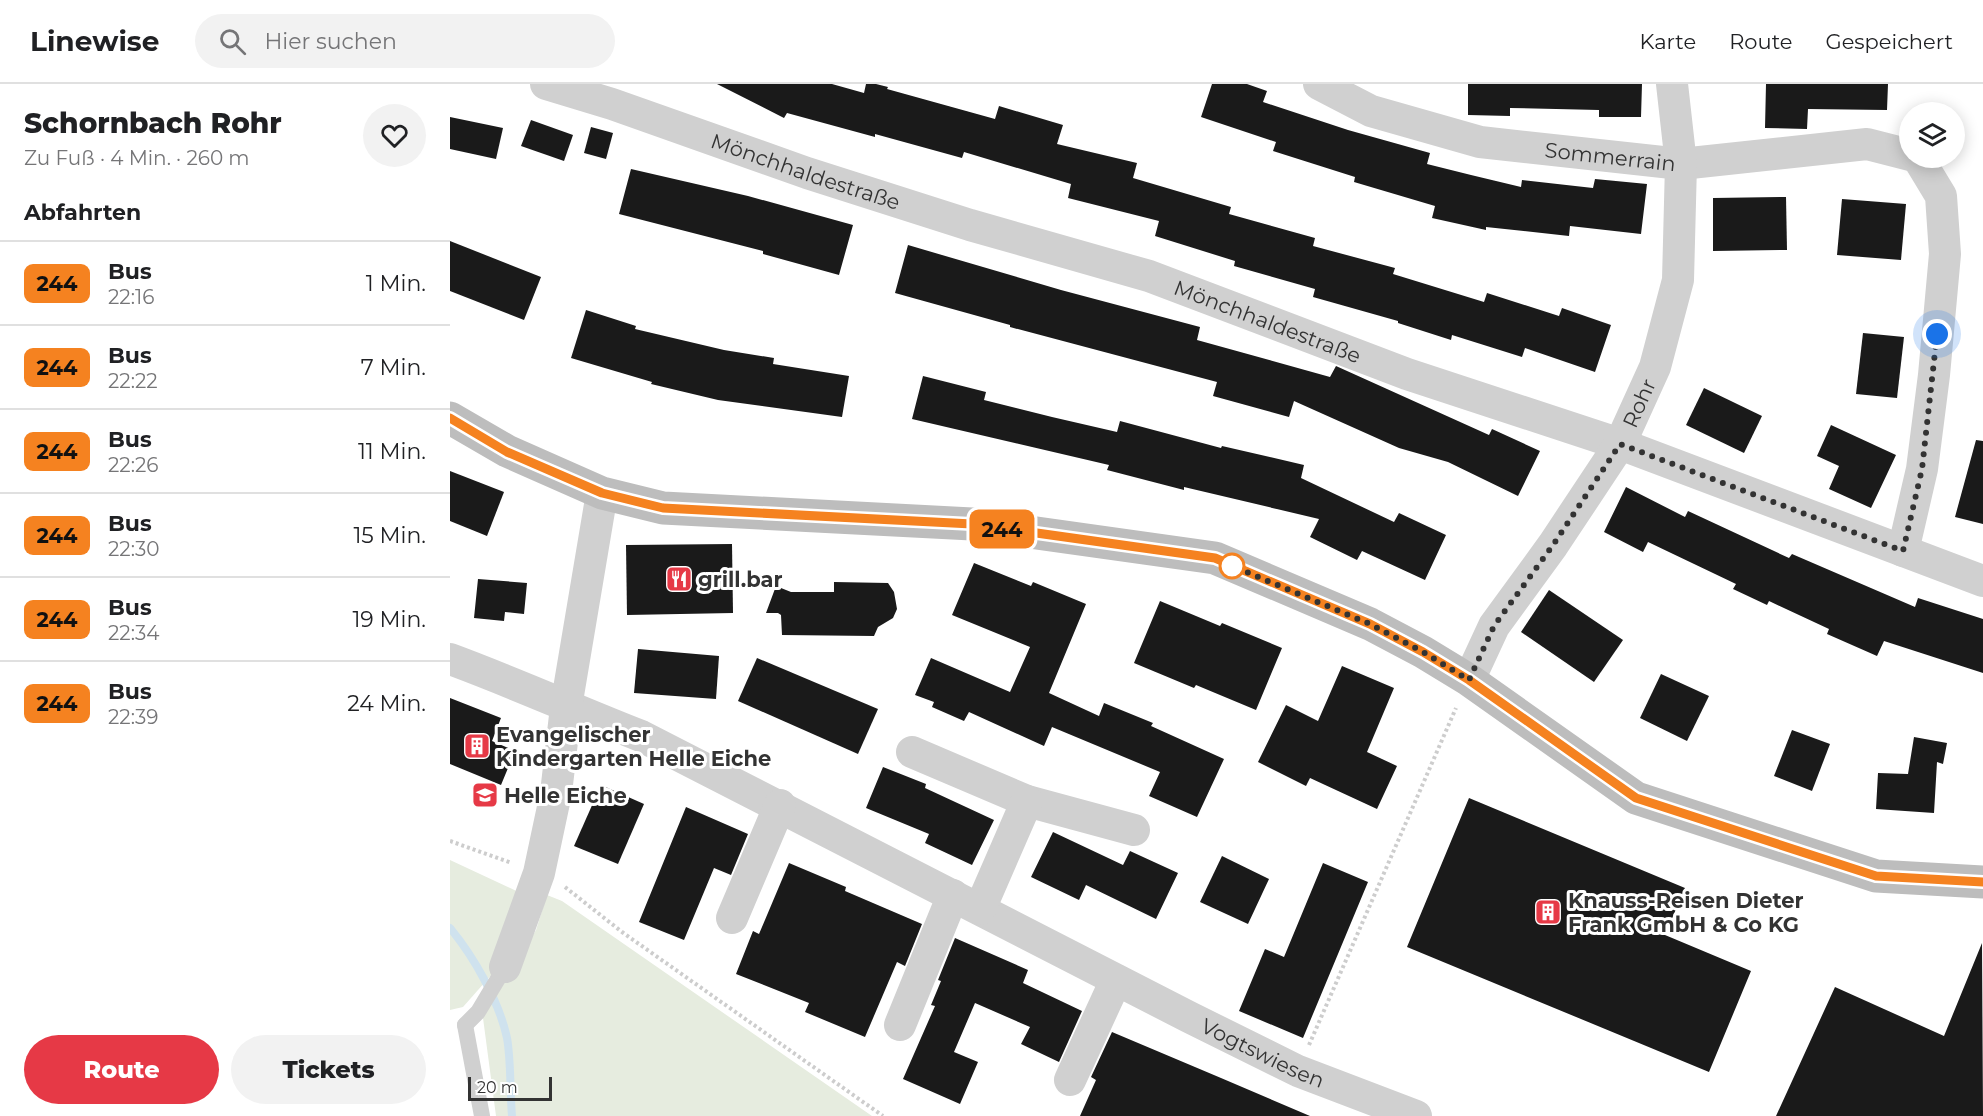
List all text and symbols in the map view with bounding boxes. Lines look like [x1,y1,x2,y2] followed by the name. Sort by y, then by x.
[195,14,615,68] search box
[30,24,159,58] text: Linewise
[216,25,249,58] icon: search
[264,28,397,55] text: Hier suchen
[1640,29,1696,54] text: Karte
[1729,29,1792,54] text: Route
[1825,29,1953,54] text: Gespeichert
[1899,102,1965,168] map controls
[1899,102,1965,168] button: layers
[363,104,426,167] button: heart
[24,106,282,140] text: Schornbach Rohr
[708,128,903,214] street label: Mönchhaldestraße
[1544,137,1677,176] street label: Sommerrain
[24,146,250,170] text: Zu Fuß · 4 Min. · 260 m
[24,199,141,226] text: Abfahrten
[108,258,152,285] text: Bus
[366,270,426,297] text: 1 Min.
[36,271,78,296] text: 244
[1171,274,1365,368] street label: Mönchhaldestraße
[108,285,154,309] text: 22:16
[1922,319,1952,349] your location
[108,342,152,369] text: Bus
[361,354,426,381] text: 7 Min.
[36,355,78,380] text: 244
[108,369,158,393] text: 22:22
[1617,375,1661,431] street label: Rohr
[108,426,152,453] text: Bus
[358,438,426,465] text: 11 Min.
[36,439,78,464] text: 244
[108,453,158,477] text: 22:26
[108,510,152,537] text: Bus
[968,510,1036,548] line badge: 244
[981,517,1023,542] text: 244
[353,522,426,549] text: 15 Min.
[36,523,78,548] text: 244
[108,537,159,561] text: 22:30
[1219,553,1245,579] unlabelled marker
[664,564,694,594] restaurant icon: grill.bar
[698,567,782,592] place label: grill.bar
[108,594,152,621] text: Bus
[352,606,426,633] text: 19 Min.
[36,607,78,632] text: 244
[108,621,159,645] text: 22:34
[108,678,152,705] text: Bus
[347,690,426,717] text: 24 Min.
[36,691,78,716] text: 244
[108,705,158,729] text: 22:39
[496,722,771,771] place label: Evangelischer Kindergarten Helle Eiche
[462,731,492,761] building icon: Evangelischer Kindergarten Helle Eiche
[470,780,500,810] school or university icon: Helle Eiche
[504,783,627,808] place label: Helle Eiche
[1568,888,1804,937] place label: Knauss-Reisen Dieter Frank GmbH & Co KG
[1533,897,1563,927] building icon: Knauss-Reisen Dieter Frank GmbH & Co KG
[1197,1013,1328,1092] street label: Vogtswiesen
[24,1035,219,1104] button: Route
[231,1035,426,1104] button: Tickets
[468,1074,552,1102] scale bar
[477,1078,518,1097] text: 20 m

